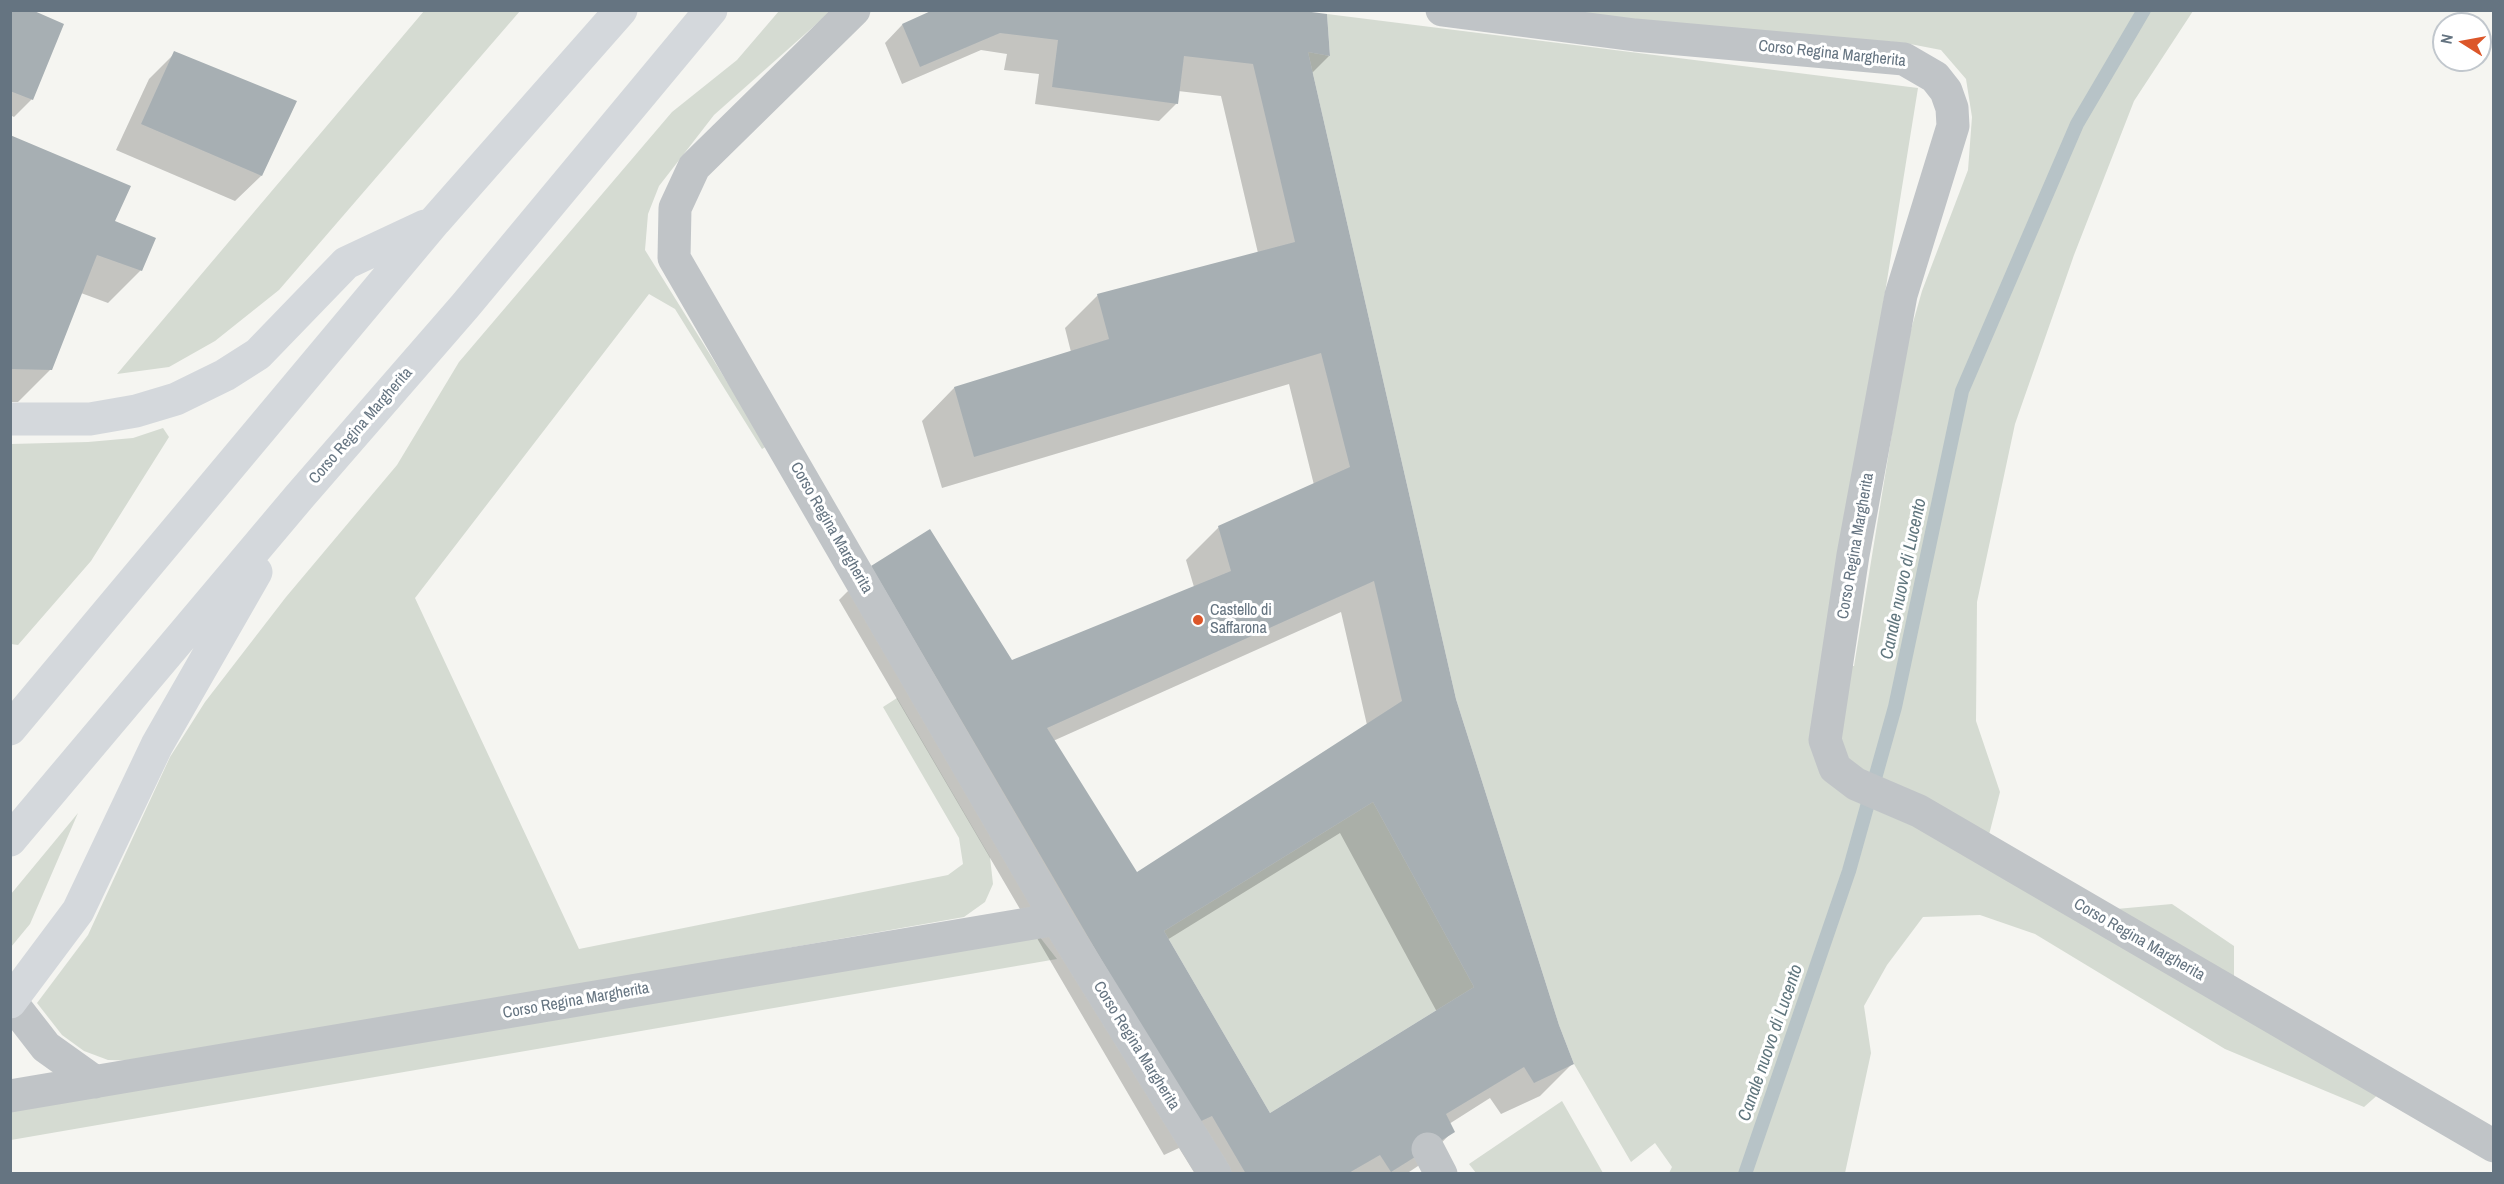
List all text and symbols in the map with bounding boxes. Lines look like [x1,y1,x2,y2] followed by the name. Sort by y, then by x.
[2432,12,2492,72] north arrow
[2435,32,2458,46] text: N
[1757,37,1907,71] street label: Corso Regina Margherita
[305,364,417,488] street label: Corso Regina Margherita
[786,459,876,597] street label: Corso Regina Margherita
[1834,471,1878,621] street label: Corso Regina Margherita
[1876,496,1932,662] water label: Canale nuovo di Lucento
[1210,601,1272,639] place label: Castello di Saffarona
[1191,613,1205,627] marker: Castello di Saffarona
[2070,895,2208,985] street label: Corso Regina Margherita
[1734,962,1808,1124] water label: Canale nuovo di Lucento
[1089,978,1183,1114] street label: Corso Regina Margherita
[501,979,651,1023] street label: Corso Regina Margherita

